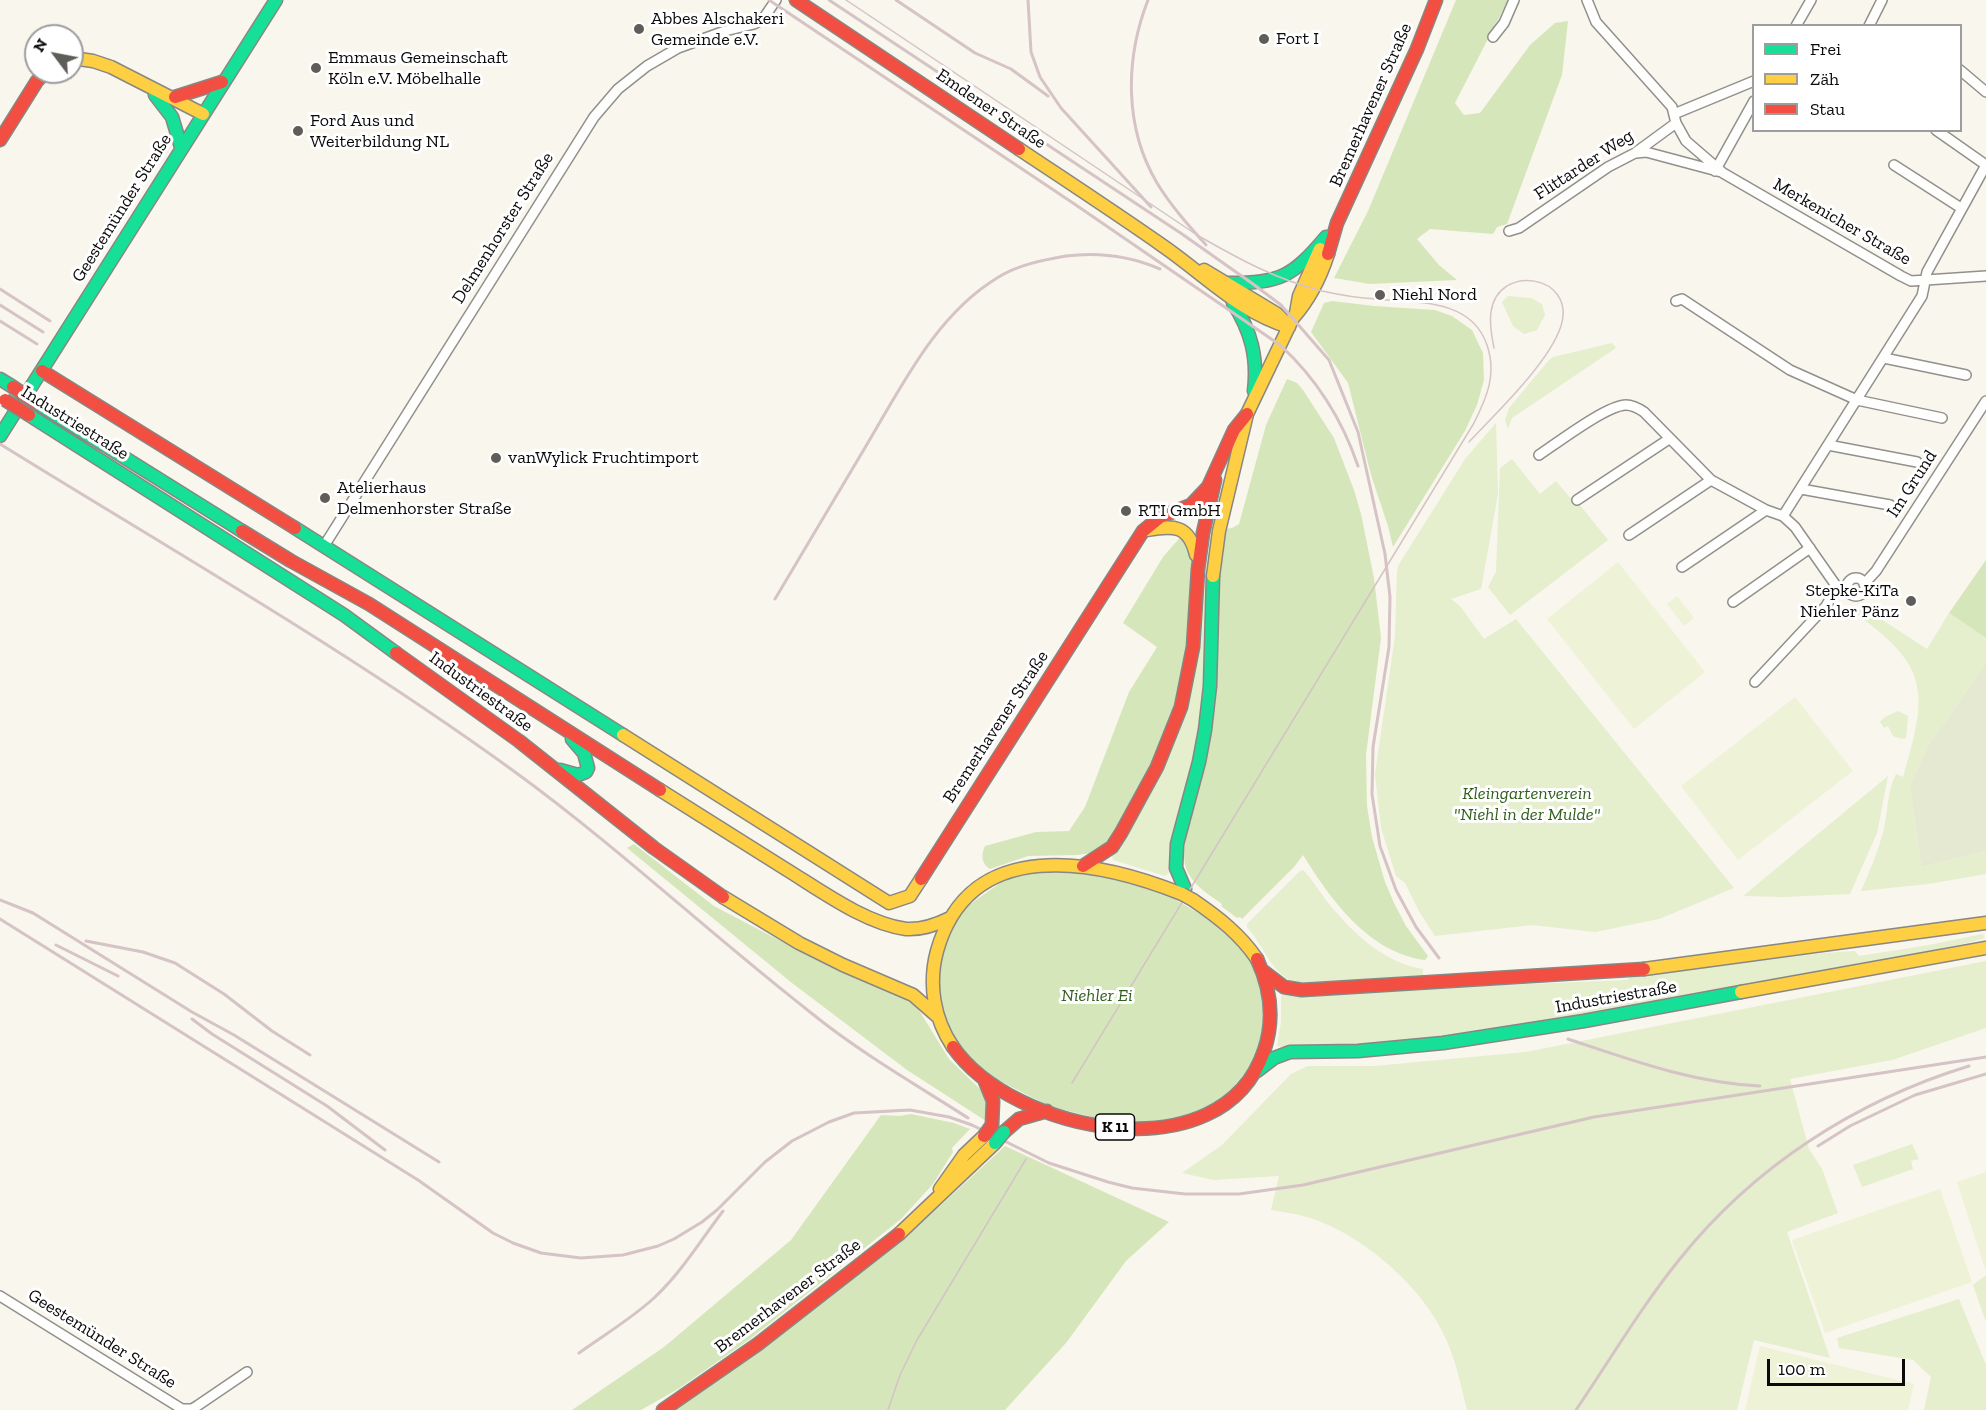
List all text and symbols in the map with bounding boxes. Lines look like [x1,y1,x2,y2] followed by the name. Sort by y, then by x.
[651,8,784,50] place label: Abbes Alschakeri Gemeinde e.V.
[1325,20,1417,190] street label: Bremerhavener Straße
[632,22,646,36] marker: Abbes Alschakeri Gemeinde e.V.
[24,24,84,84] north arrow
[1752,24,1962,132] legend
[1276,28,1319,50] place label: Fort I
[1257,32,1271,46] marker: Fort I
[29,35,51,55] text: N
[1810,38,1841,60] text: Frei
[328,47,508,90] place label: Emmaus Gemeinschaft Köln e.V. Möbelhalle
[309,61,323,75] marker: Emmaus Gemeinschaft Köln e.V. Möbelhalle
[932,64,1050,154] street label: Emdener Straße
[1810,68,1839,90] text: Zäh
[1810,98,1845,120] text: Stau
[310,110,449,152] place label: Ford Aus und Weiterbildung NL
[291,124,305,138] marker: Ford Aus und Weiterbildung NL
[1530,125,1638,205] street label: Flittarder Weg
[68,130,176,286] street label: Geestemünder Straße
[448,148,558,308] street label: Delmenhorster Straße
[1769,174,1915,270] street label: Merkenicher Straße
[1392,284,1477,306] place label: Niehl Nord
[1373,288,1387,302] marker: Niehl Nord
[17,381,133,465] street label: Industriestraße
[1882,446,1942,522] street label: Im Grund
[508,447,699,469] place label: vanWylick Fruchtimport
[489,451,503,465] marker: vanWylick Fruchtimport
[337,477,512,520] place label: Atelierhaus Delmenhorster Straße
[318,491,332,505] marker: Atelierhaus Delmenhorster Straße
[1138,500,1221,522] place label: RTI GmbH
[1119,504,1133,518] marker: RTI GmbH
[1800,580,1899,622] place label: Stepke-KiTa Niehler Pänz
[1904,594,1918,608] marker: Stepke-KiTa Niehler Pänz
[425,647,537,737] street label: Industriestraße
[939,647,1053,807] street label: Bremerhavener Straße
[1454,783,1600,826] park label: Kleingartenverein "Niehl in der Mulde"
[1554,976,1678,1018] street label: Industriestraße
[1061,985,1133,1007] park label: Niehler Ei
[1096,1114,1134,1140] road number: K 11
[711,1234,865,1358] street label: Bremerhavener Straße
[24,1285,180,1393] street label: Geestemünder Straße
[1770,1347,1908,1385] scale bar
[1778,1358,1825,1380] text: 100 m

